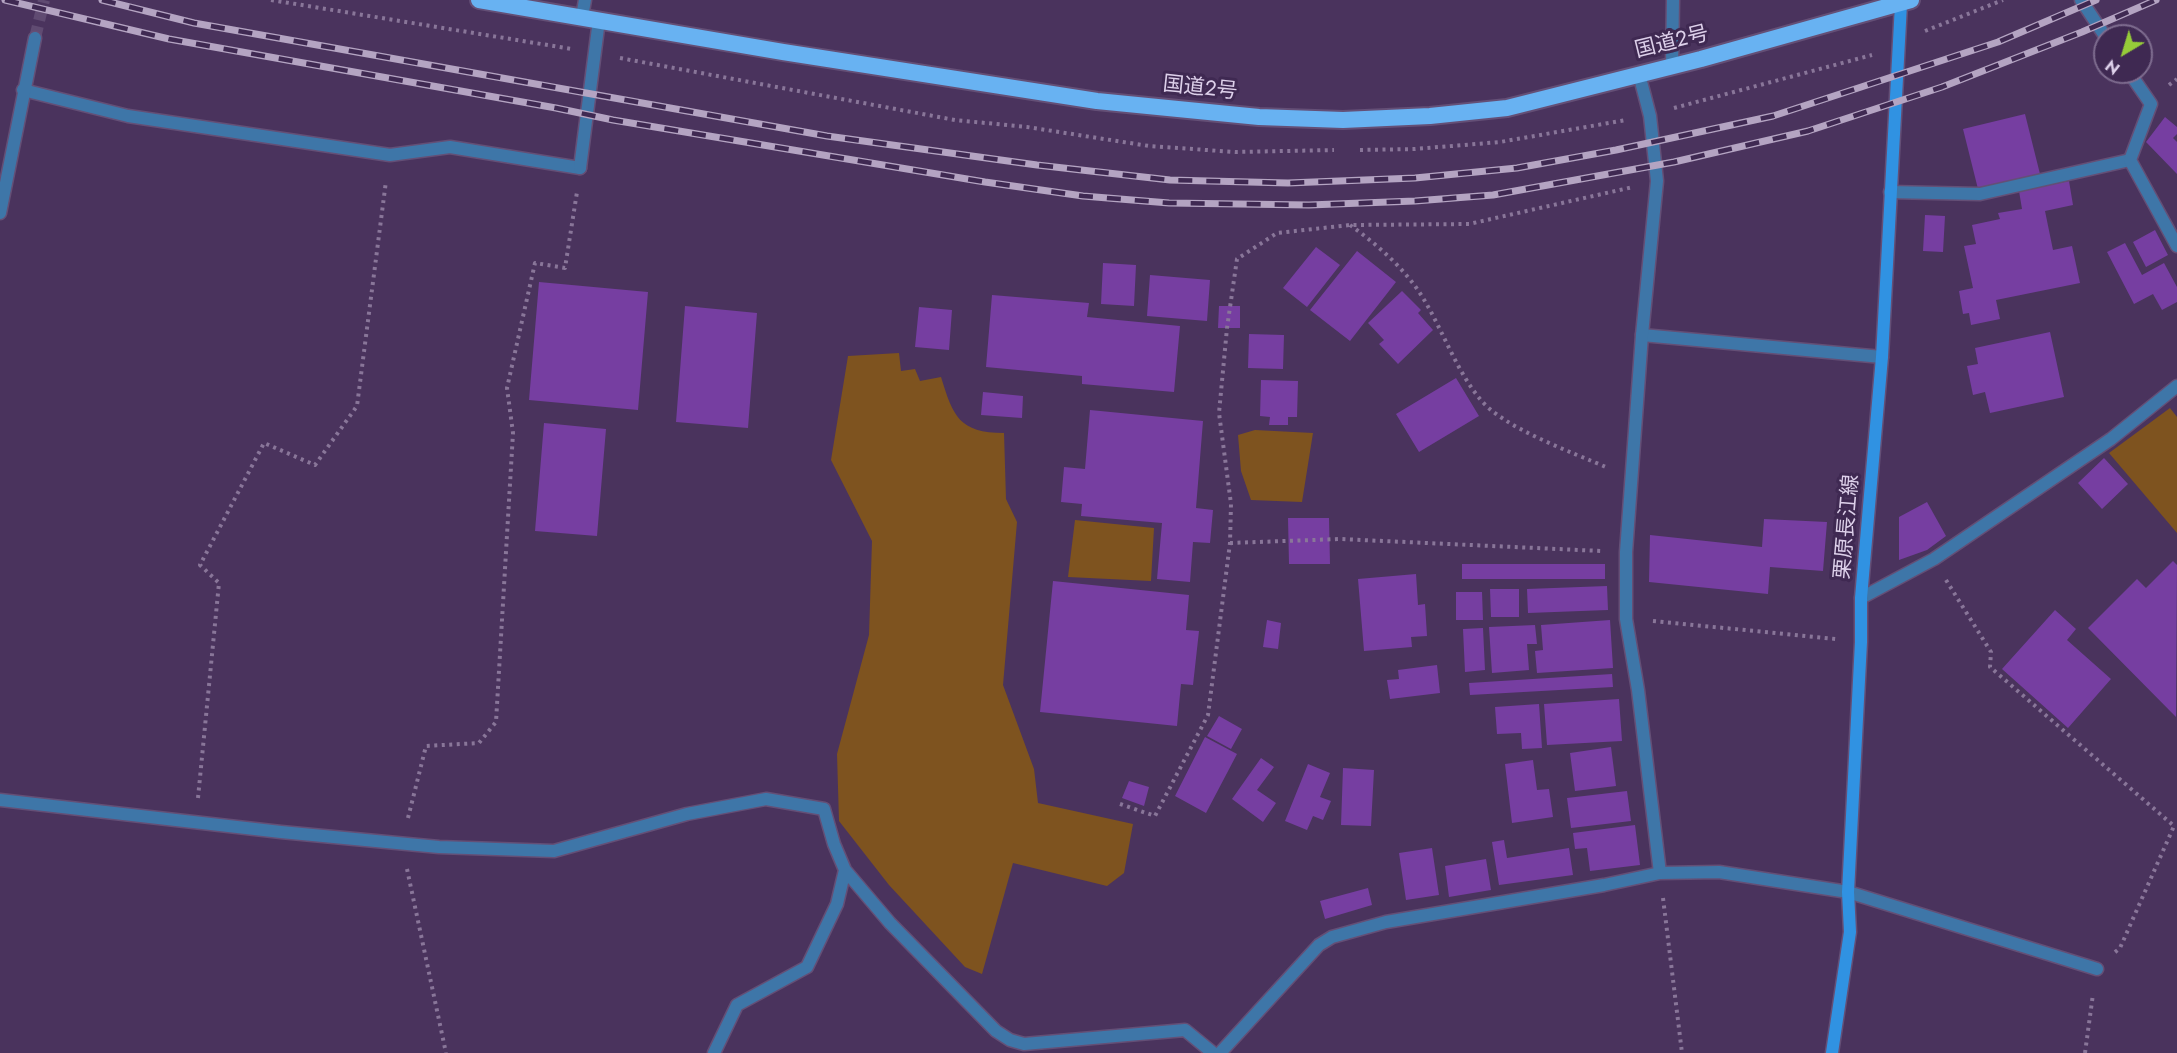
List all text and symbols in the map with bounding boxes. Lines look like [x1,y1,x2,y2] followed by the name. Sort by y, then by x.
[1633,22,1711,64] street label: 国道2号
[2093,24,2153,84] north arrow
[2101,54,2125,80] text: N
[1161,73,1239,105] street label: 国道2号
[1831,474,1865,580] street label: 栗原長江線

